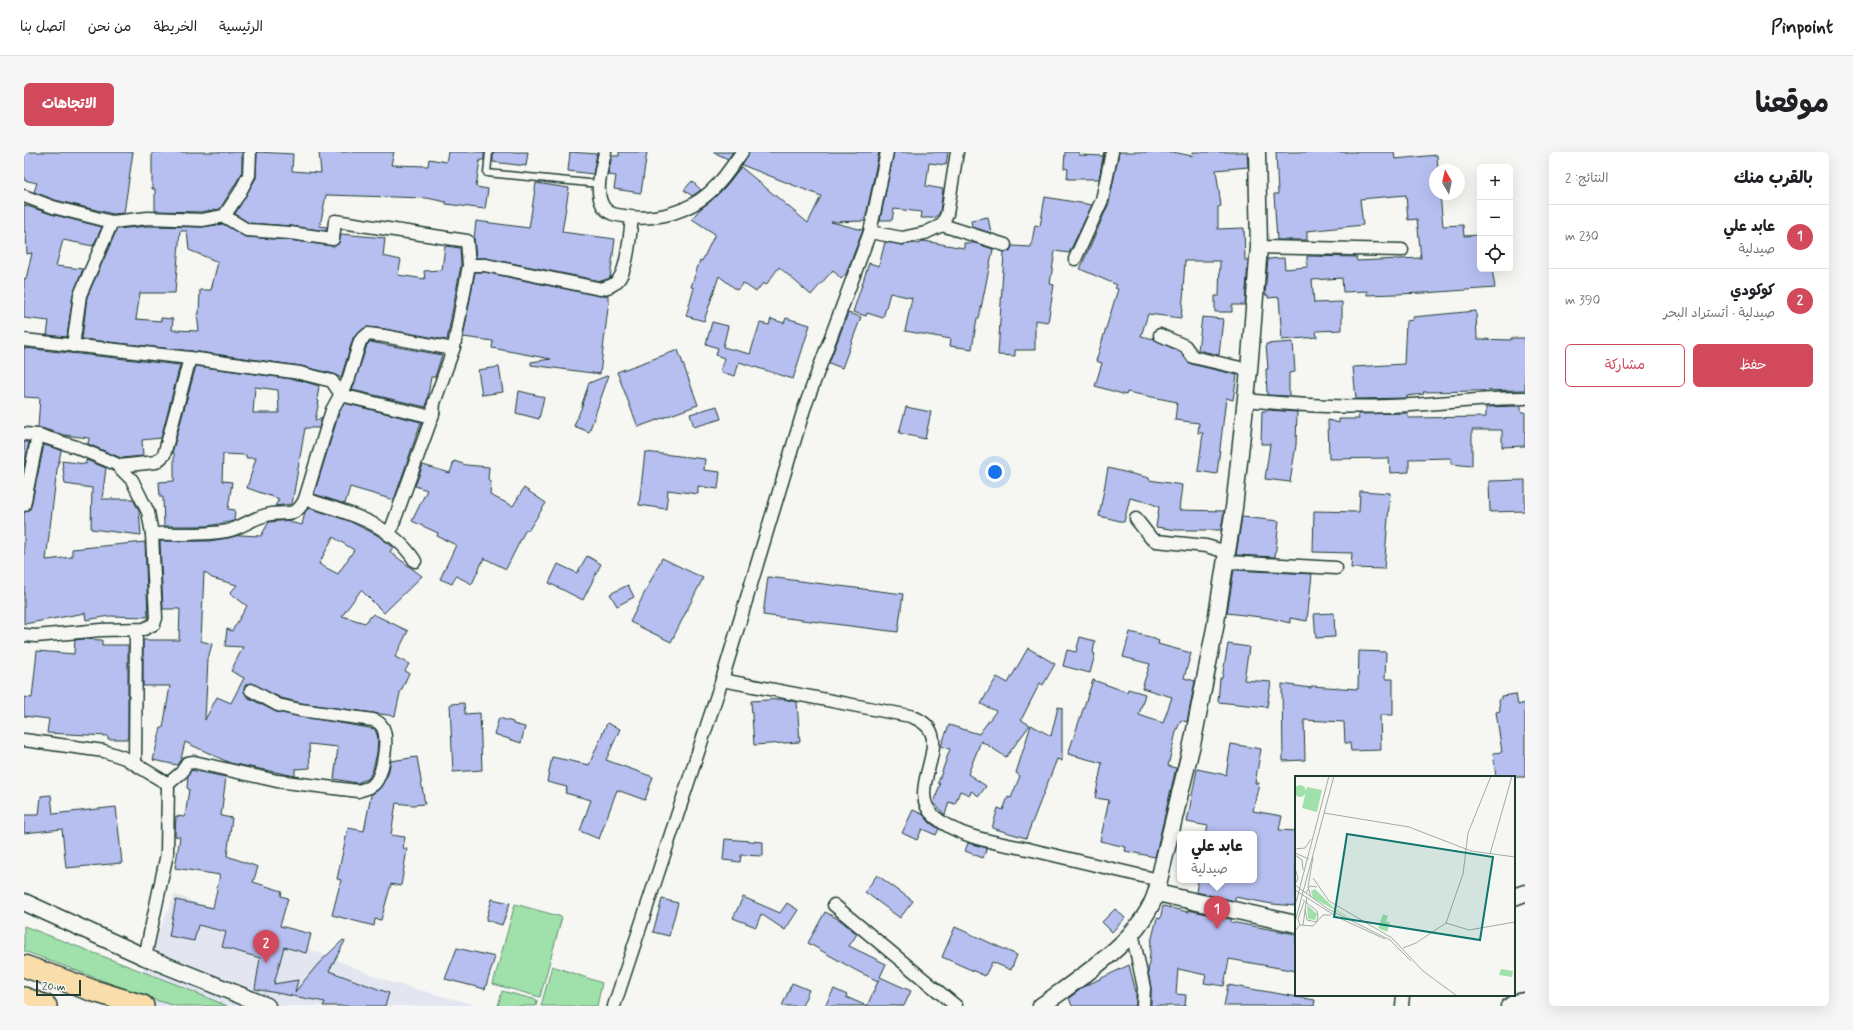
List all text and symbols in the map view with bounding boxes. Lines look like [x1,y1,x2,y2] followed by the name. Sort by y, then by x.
[1771,15,1833,40] text: Pinpoint
[20,18,66,36] text: اتصل بنا
[88,18,131,36] text: من نحن
[153,18,197,36] text: الخريطة
[219,18,263,36] text: الرئيسية
[24,83,114,126] button: الاتجاهات
[1755,86,1829,123] text: موقعنا
[1429,164,1465,200] north arrow
[1477,164,1513,272] map controls
[1477,164,1513,200] button: +
[1734,167,1813,189] text: بالقرب منك
[1565,170,1608,187] text: النتائج: 2
[1477,200,1513,236] button: −
[1724,217,1775,237] text: عابد علي
[1565,228,1599,245] text: 230 m
[1797,228,1803,245] text: 1
[1477,236,1513,272] button: locate
[1738,241,1775,258] text: صيدلية
[1730,281,1775,301] text: كوكودي
[1565,292,1600,309] text: 390 m
[1797,292,1803,309] text: 2
[1663,305,1775,322] text: صيدلية · أتستراد البحر
[1565,344,1685,387] button: مشاركة
[1693,344,1813,387] button: حفظ
[985,462,1005,482] your location
[1295,776,1515,996] inset map
[1177,831,1257,883] popup
[1191,837,1243,857] text: عابد علي
[1191,861,1228,878] text: صيدلية
[1204,896,1230,929] pin: 1
[253,930,279,963] pin: 2
[36,978,81,997] scale bar
[42,980,65,994] text: 20 m

